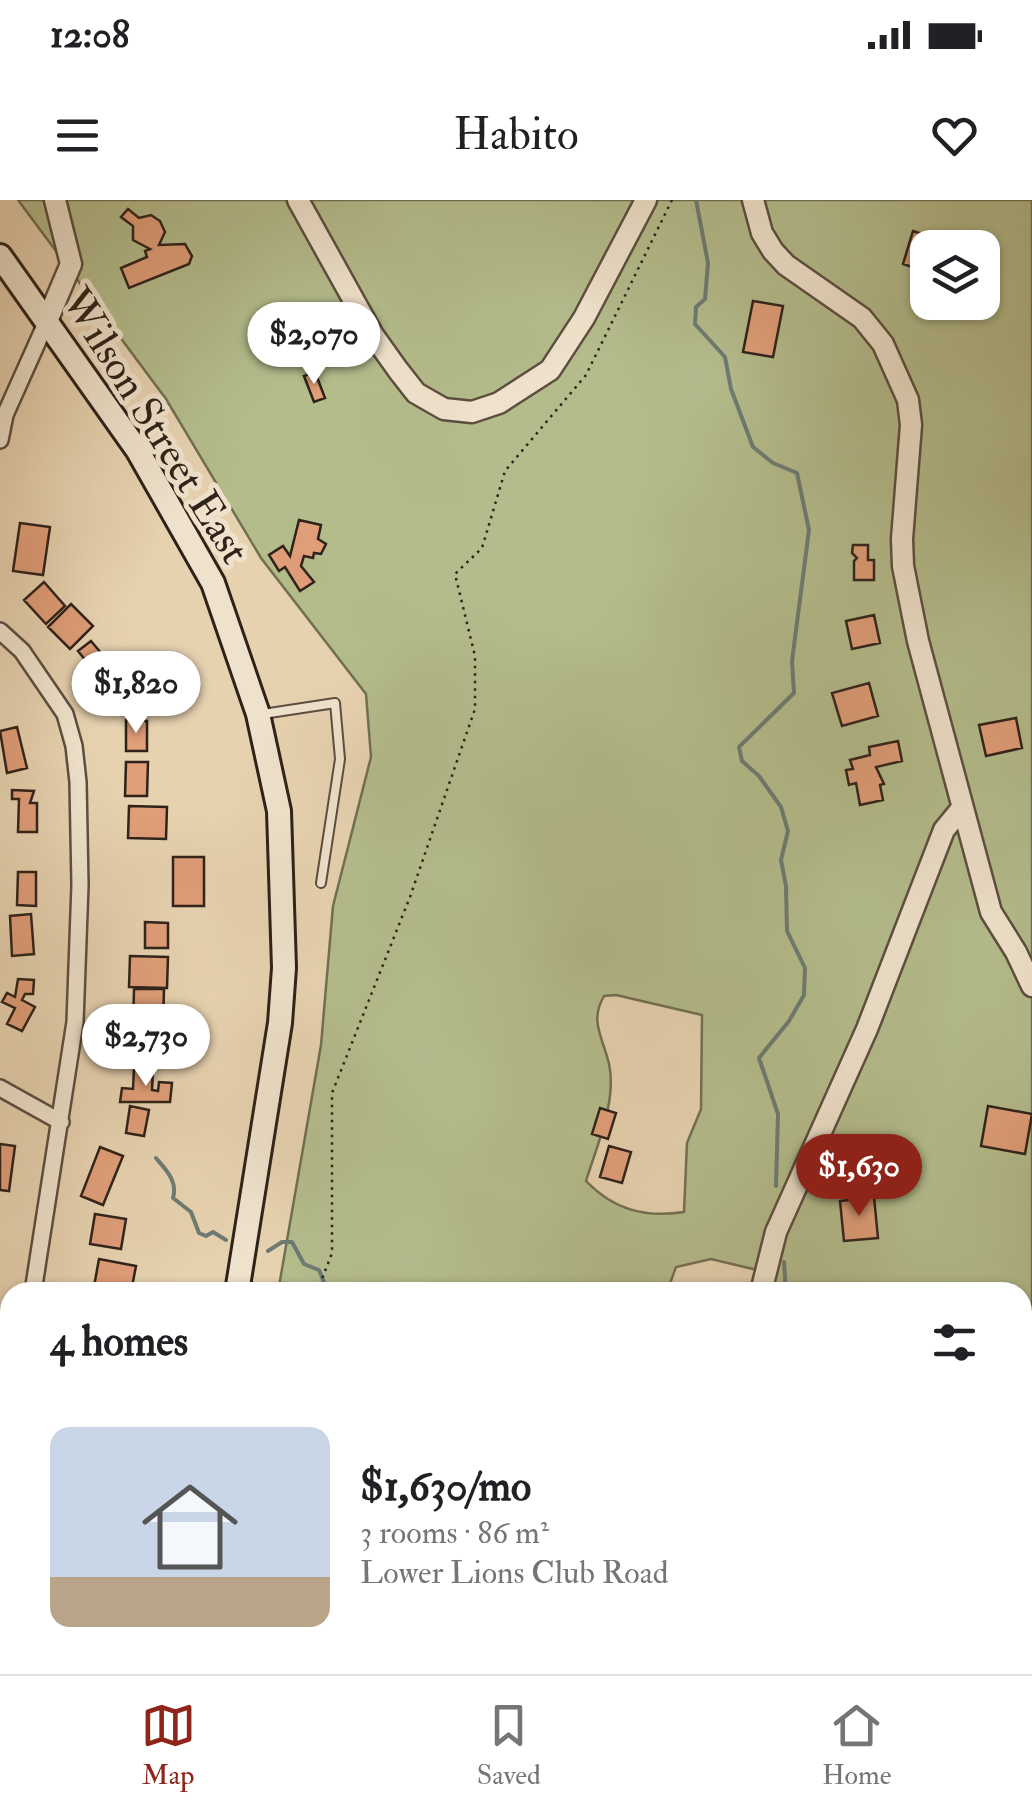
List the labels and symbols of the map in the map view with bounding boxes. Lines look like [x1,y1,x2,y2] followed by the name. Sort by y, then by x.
[49,278,261,574] street label: Wilson Street East
[233,302,395,387] pin: $2,070
[55,651,217,736] pin: $1,820
[65,1004,227,1089] pin: $2,730
[778,1134,940,1219] pin: $1,630

